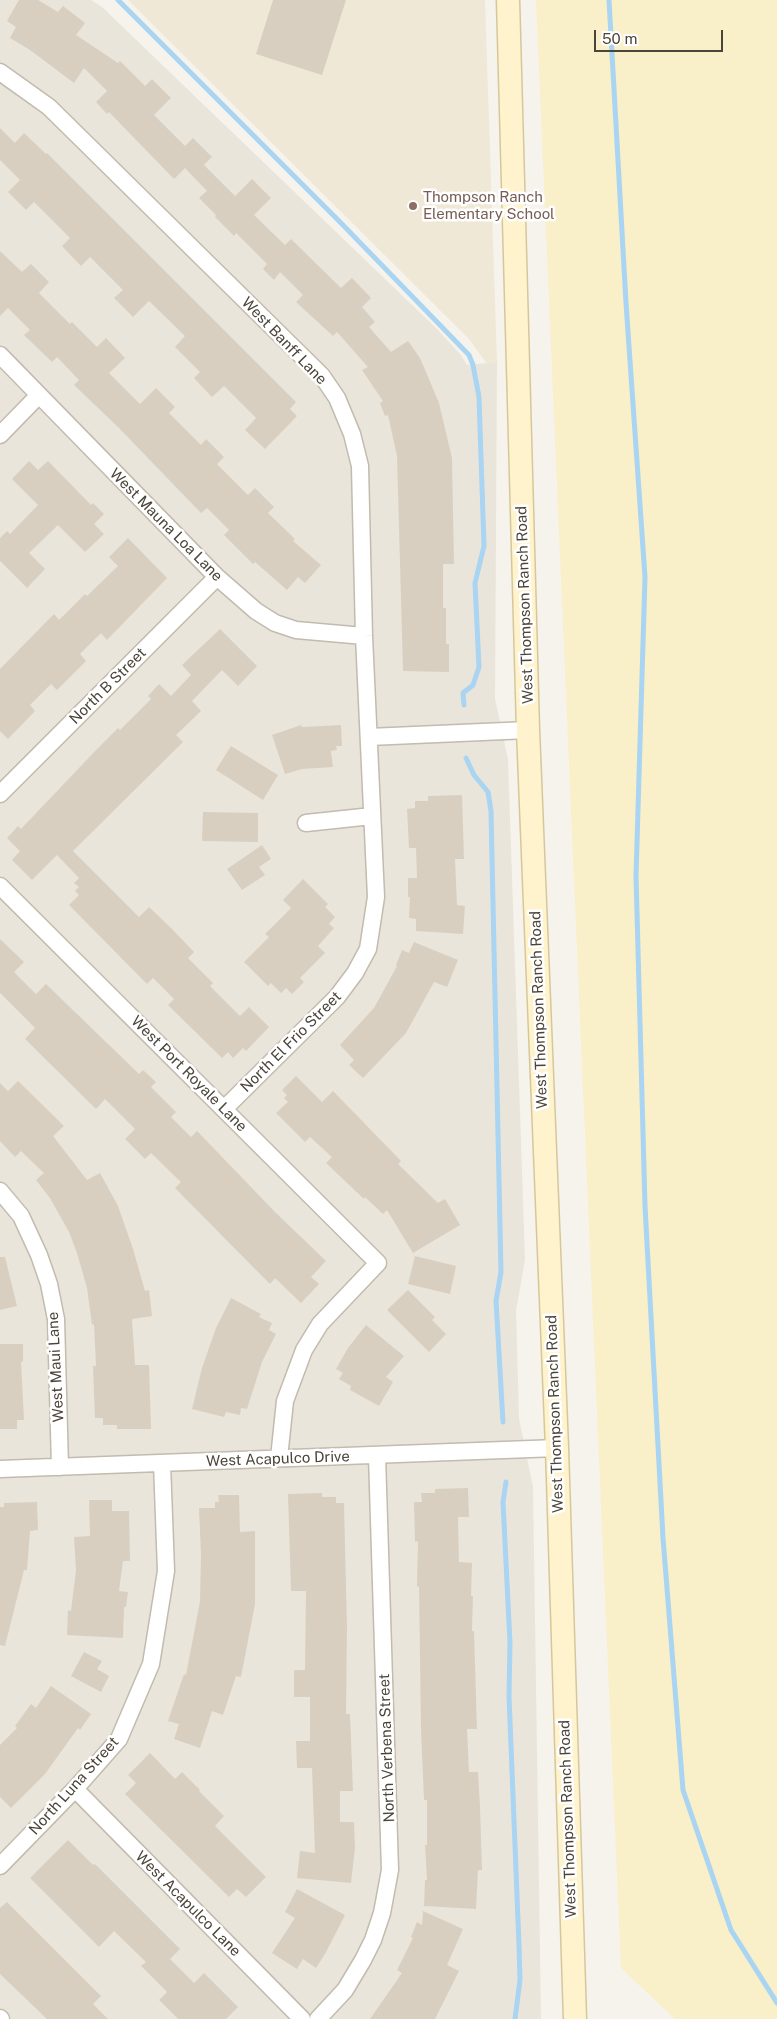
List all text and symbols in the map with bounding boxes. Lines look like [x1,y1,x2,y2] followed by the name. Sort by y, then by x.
[597,20,726,52] scale bar
[602,30,637,47] text: 50 m
[423,188,555,223] place label: Thompson Ranch Elementary School
[407,200,419,212] marker: Thompson Ranch Elementary School
[238,293,330,389] street label: West Banff Lane
[106,465,226,585] street label: West Mauna Loa Lane
[513,506,537,704] street label: West Thompson Ranch Road
[66,644,150,728] street label: North B Street
[527,911,551,1109] street label: West Thompson Ranch Road
[237,988,345,1096] street label: North El Frio Street
[127,1012,251,1136] street label: West Port Royale Lane
[44,1311,68,1423] street label: West Maui Lane
[543,1315,567,1513] street label: West Thompson Ranch Road
[206,1447,350,1471] street label: West Acapulco Drive
[375,1673,399,1823] street label: North Verbena Street
[556,1720,580,1918] street label: West Thompson Ranch Road
[25,1733,123,1839] street label: North Luna Street
[132,1848,244,1960] street label: West Acapulco Lane

